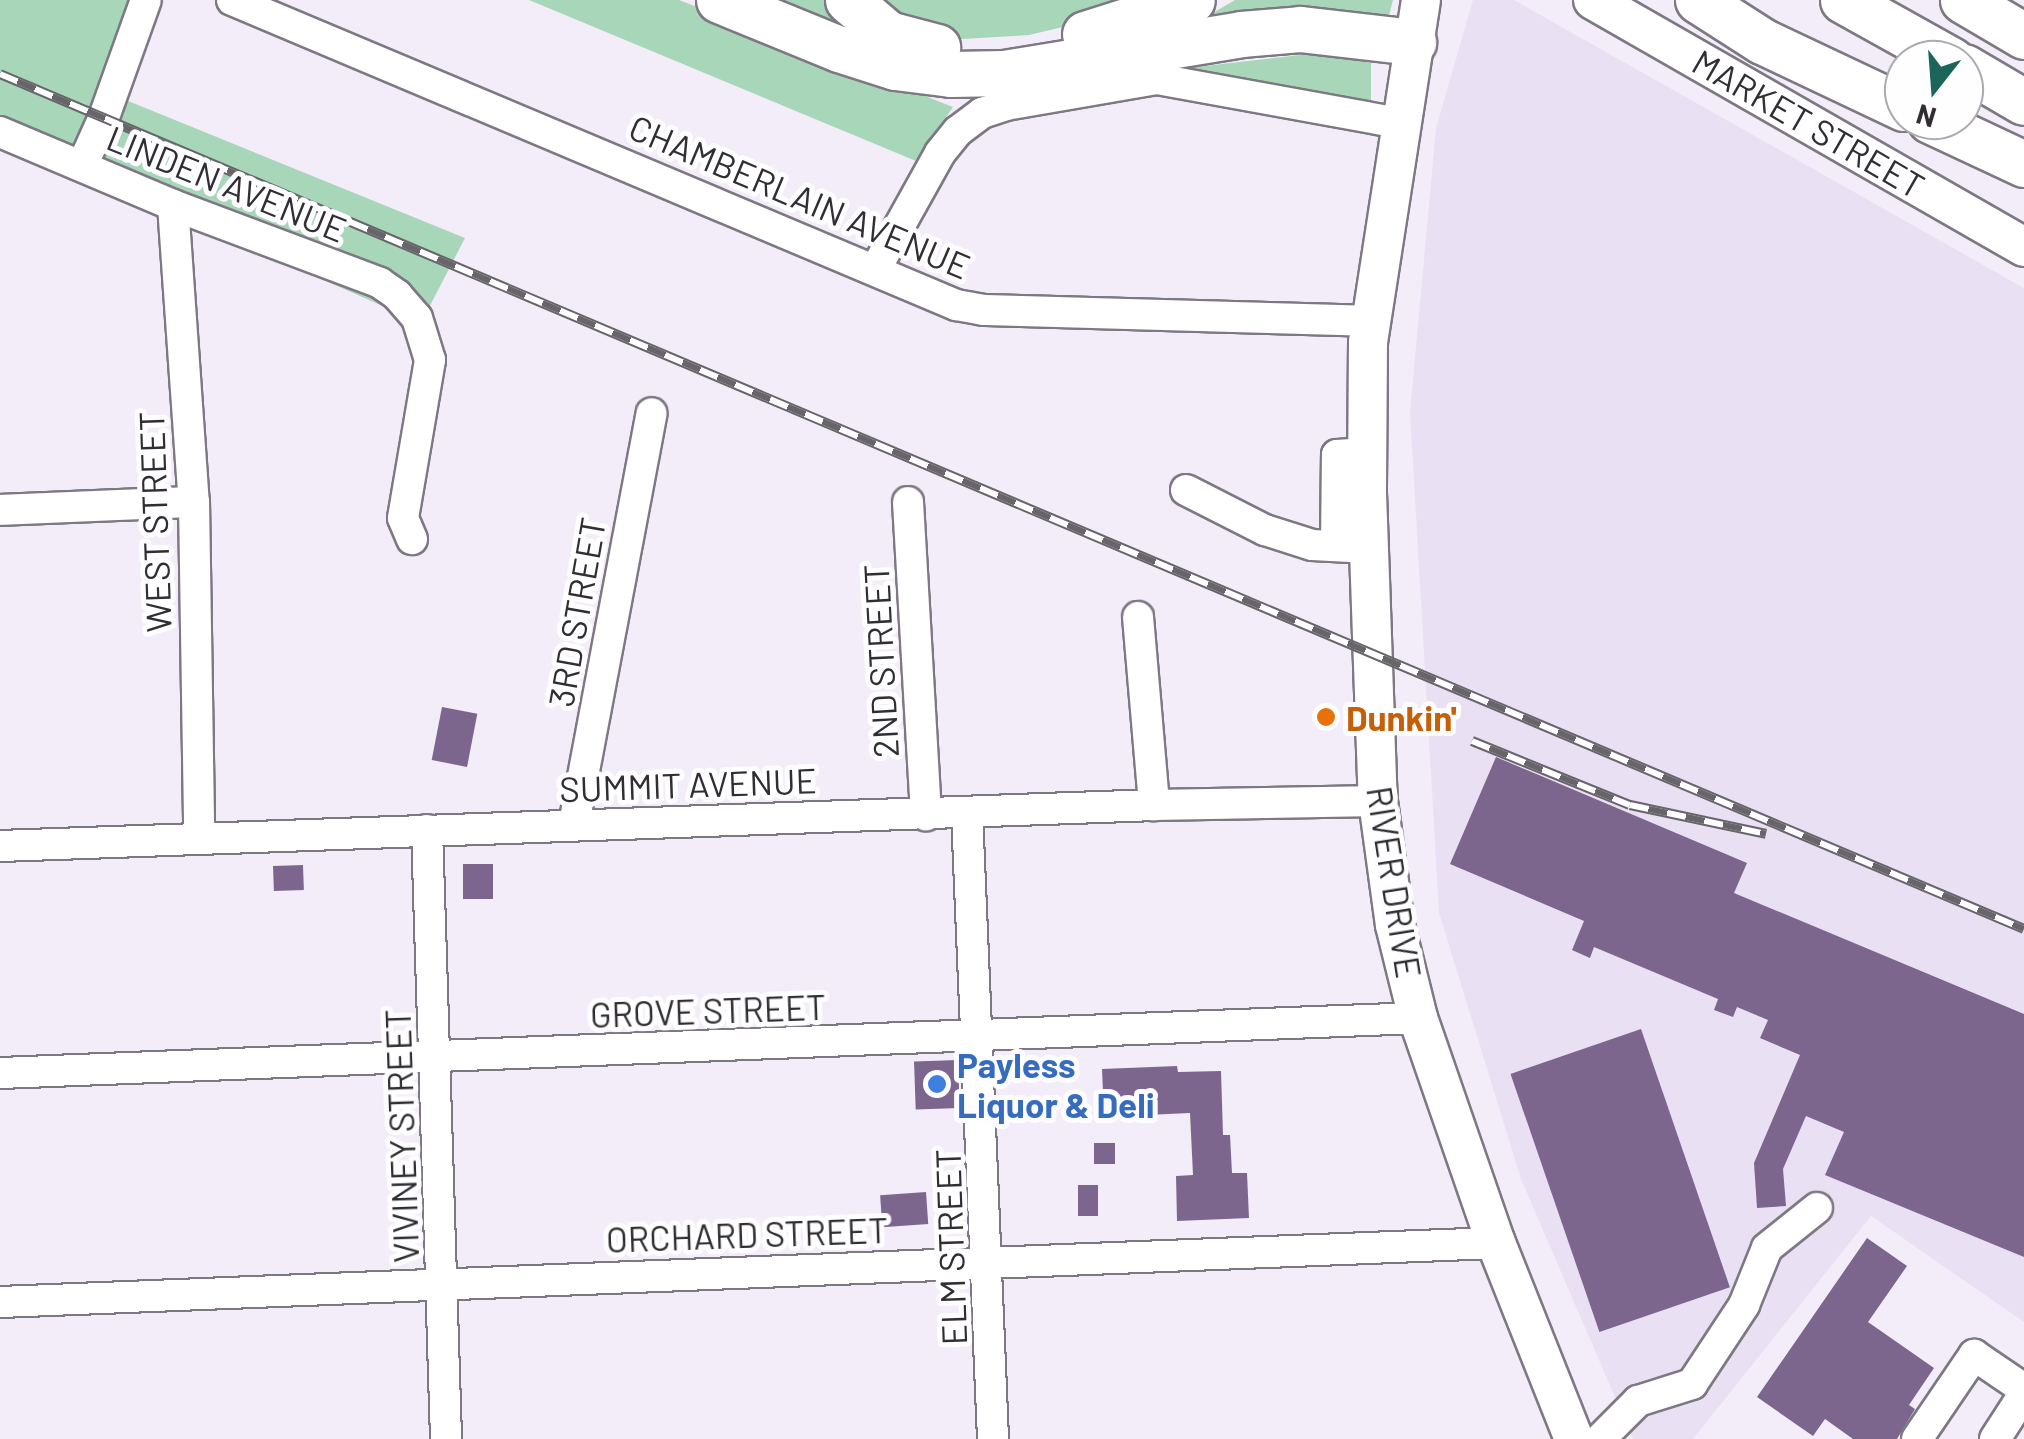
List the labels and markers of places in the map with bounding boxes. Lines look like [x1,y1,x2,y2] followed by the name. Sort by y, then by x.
[1346,696,1457,738] place label: Dunkin'
[1315,706,1337,728] marker: Dunkin'
[957,1043,1155,1125] place label: Payless Liquor & Deli
[926,1073,948,1095] marker: Payless Liquor & Deli

